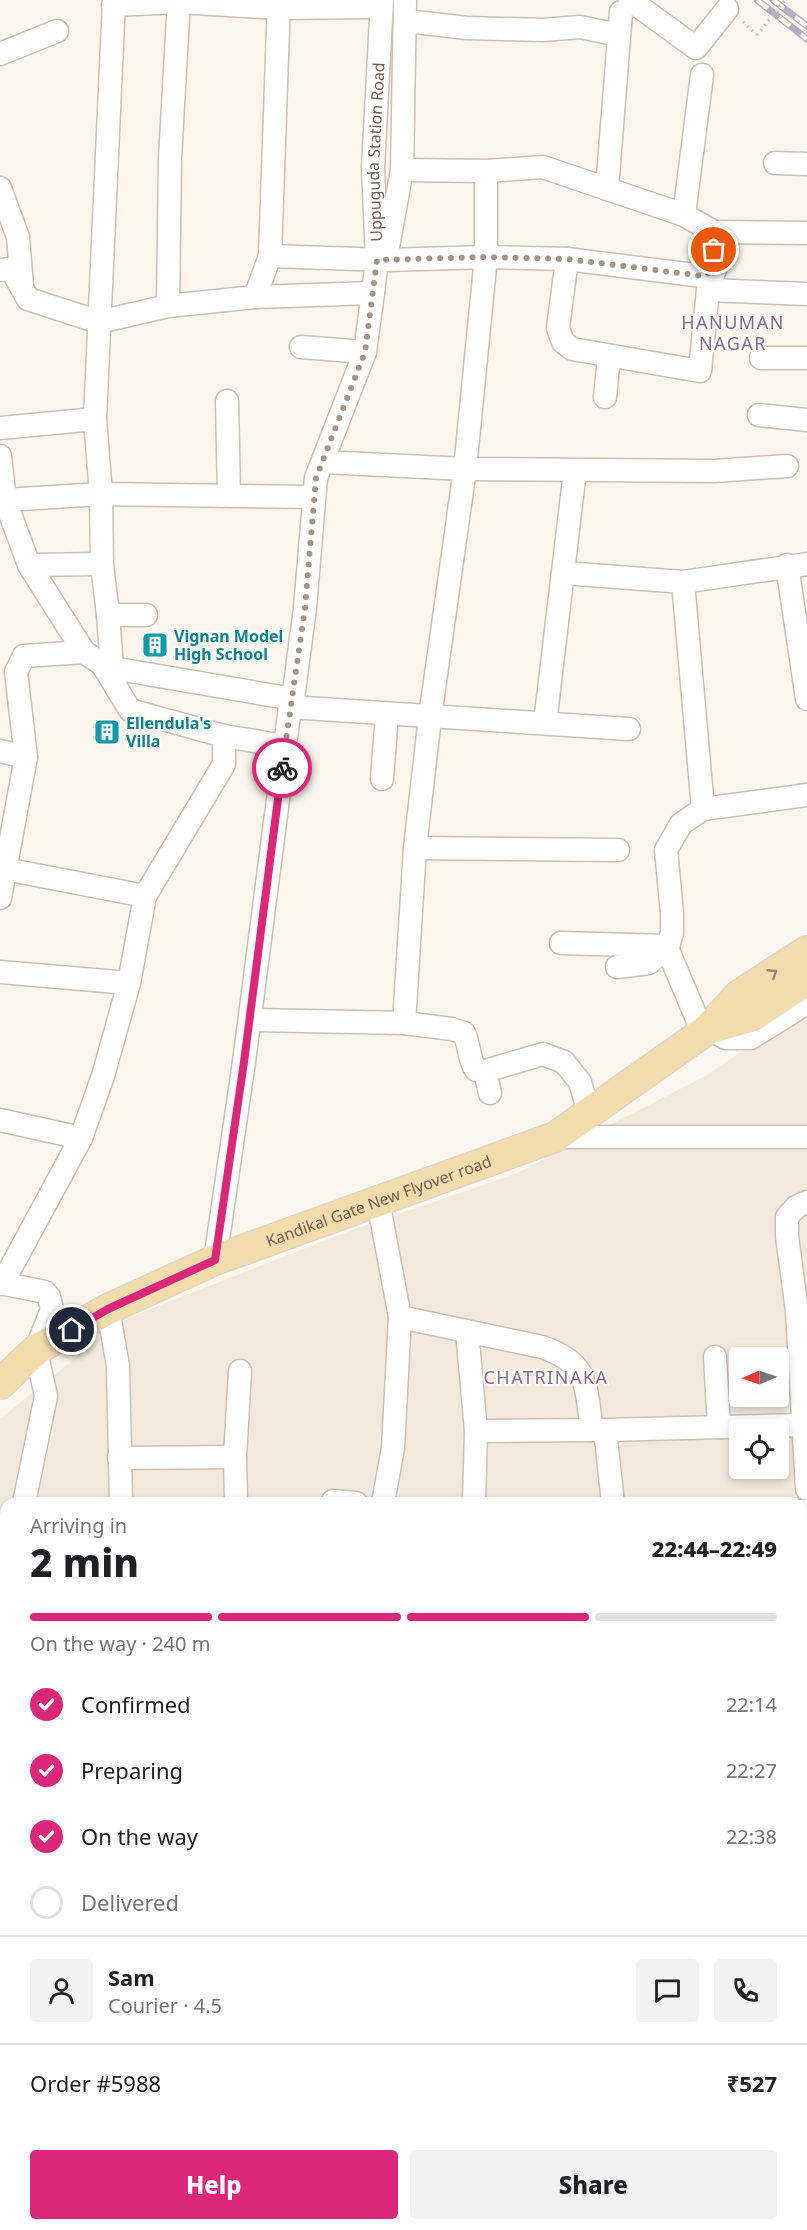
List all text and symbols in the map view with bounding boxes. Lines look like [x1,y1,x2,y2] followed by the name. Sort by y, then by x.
[362,62,390,242] street label: Uppuguda Station Road
[688,224,739,275] pin
[697,233,730,266] icon: bag
[681,310,785,355] district label: HANUMAN NAGAR
[174,625,283,665] place label: Vignan Model High School
[140,630,170,660] building icon: Vignan Model High School
[126,712,211,752] place label: Ellendula's Villa
[92,717,122,747] building icon: Ellendula's Villa
[252,738,312,798] courier
[266,752,299,785] icon: bike
[767,968,777,980] one-way arrow
[263,1150,495,1252] street label: Kandikal Gate New Flyover road
[46,1304,97,1355] pin
[55,1313,88,1346] icon: home
[729,1347,789,1407] north arrow
[729,1347,789,1479] map controls
[483,1365,609,1389] district label: CHATRINAKA
[729,1419,789,1479] button: locate
[30,1512,127,1539] text: Arriving in
[652,1533,777,1563] text: 22:44–22:49
[30,1535,139,1588] text: 2 min
[30,1630,210,1657] text: On the way · 240 m
[30,1688,63,1721] icon: check
[81,1689,191,1719] text: Confirmed
[726,1691,777,1718] text: 22:14
[30,1754,63,1787] icon: check
[81,1755,183,1785] text: Preparing
[726,1757,777,1784] text: 22:27
[30,1820,63,1853] icon: check
[81,1821,198,1851] text: On the way
[726,1823,777,1850] text: 22:38
[81,1887,179,1917] text: Delivered
[30,1959,93,2022] button: person
[636,1959,699,2022] button: chat
[714,1959,777,2022] button: phone
[108,1962,155,1992] text: Sam
[108,1992,222,2019] text: Courier · 4.5
[30,2068,161,2098] text: Order #5988
[727,2068,777,2098] text: ₹527
[30,2150,398,2219] button: Help
[410,2150,777,2219] button: Share

